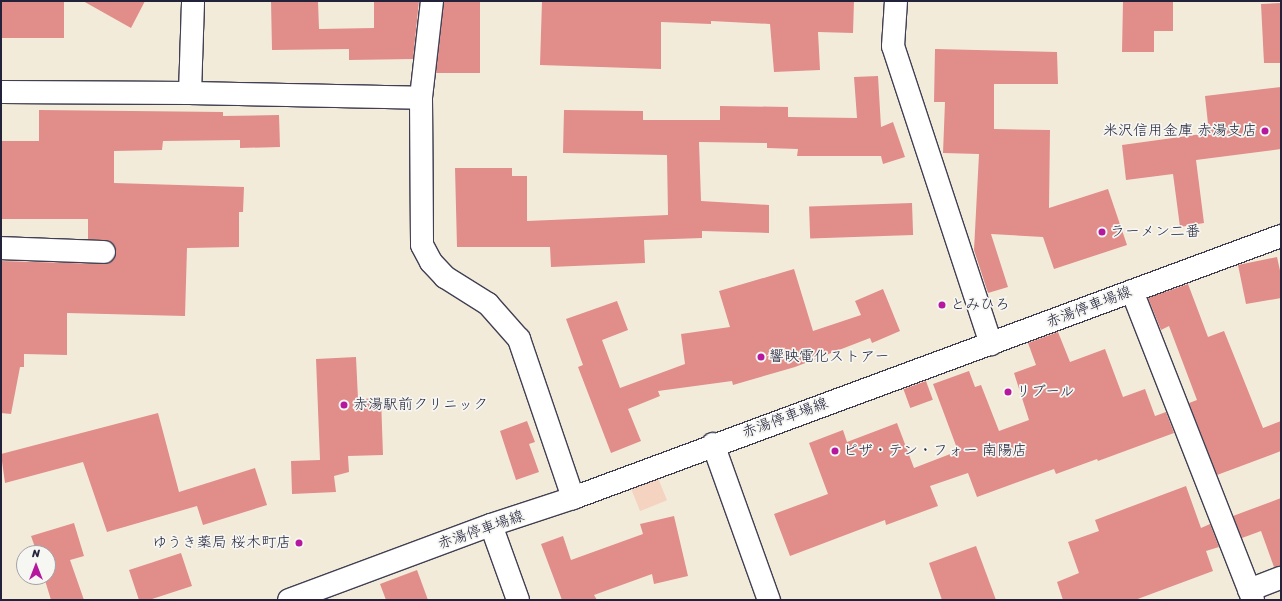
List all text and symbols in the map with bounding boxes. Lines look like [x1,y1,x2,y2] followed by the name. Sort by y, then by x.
[1103,122,1257,140] place label: 米沢信用金庫 赤湯支店
[1260,126,1270,136] marker: 米沢信用金庫 赤湯支店
[1110,223,1200,241] place label: ラーメン二番
[1097,227,1107,237] marker: ラーメン二番
[1044,282,1134,332] street label: 赤湯停車場線
[950,296,1010,314] place label: とみひろ
[937,300,947,310] marker: とみひろ
[769,348,888,366] place label: 響映電化ストアー
[756,352,766,362] marker: 響映電化ストアー
[1016,383,1075,401] place label: リブール
[1003,387,1013,397] marker: リブール
[740,394,830,442] street label: 赤湯停車場線
[353,396,488,414] place label: 赤湯駅前クリニック
[338,399,350,411] marker: 赤湯駅前クリニック
[843,442,1027,460] place label: ピザ・テン・フォー 南陽店
[830,446,840,456] marker: ピザ・テン・フォー 南陽店
[436,507,526,553] street label: 赤湯停車場線
[152,534,291,552] place label: ゆうき薬局 桜木町店
[294,538,304,548] marker: ゆうき薬局 桜木町店
[32,544,40,563] text: N
[16,545,56,585] north arrow

